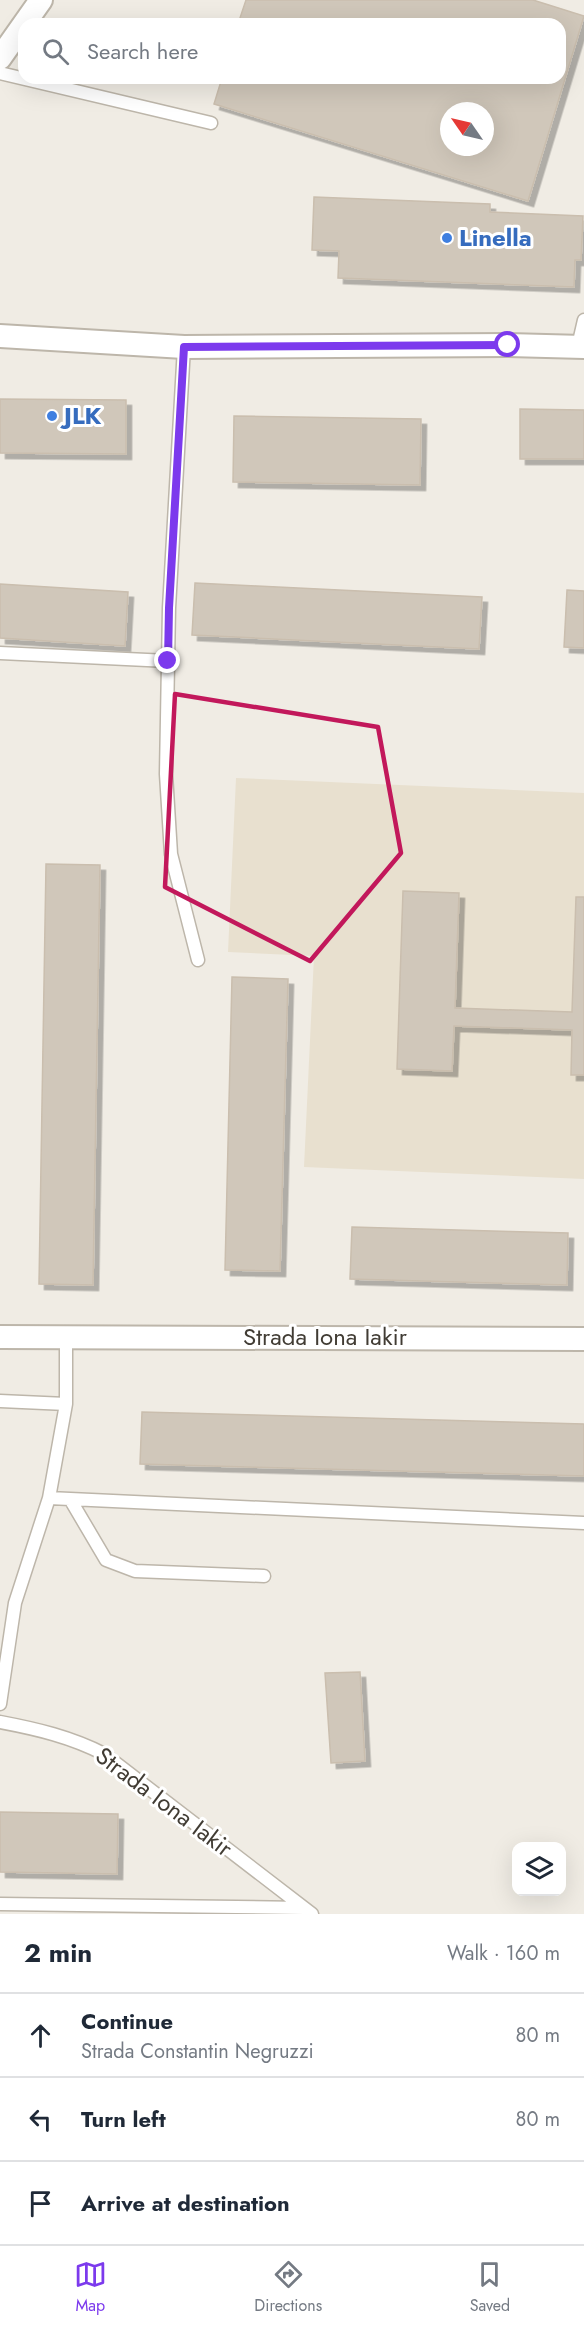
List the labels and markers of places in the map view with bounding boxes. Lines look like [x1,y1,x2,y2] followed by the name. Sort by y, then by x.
[459,220,532,255] place label: Linella
[440,231,454,245] marker: Linella
[60,398,102,433] place label: JLK
[45,409,59,423] marker: JLK

